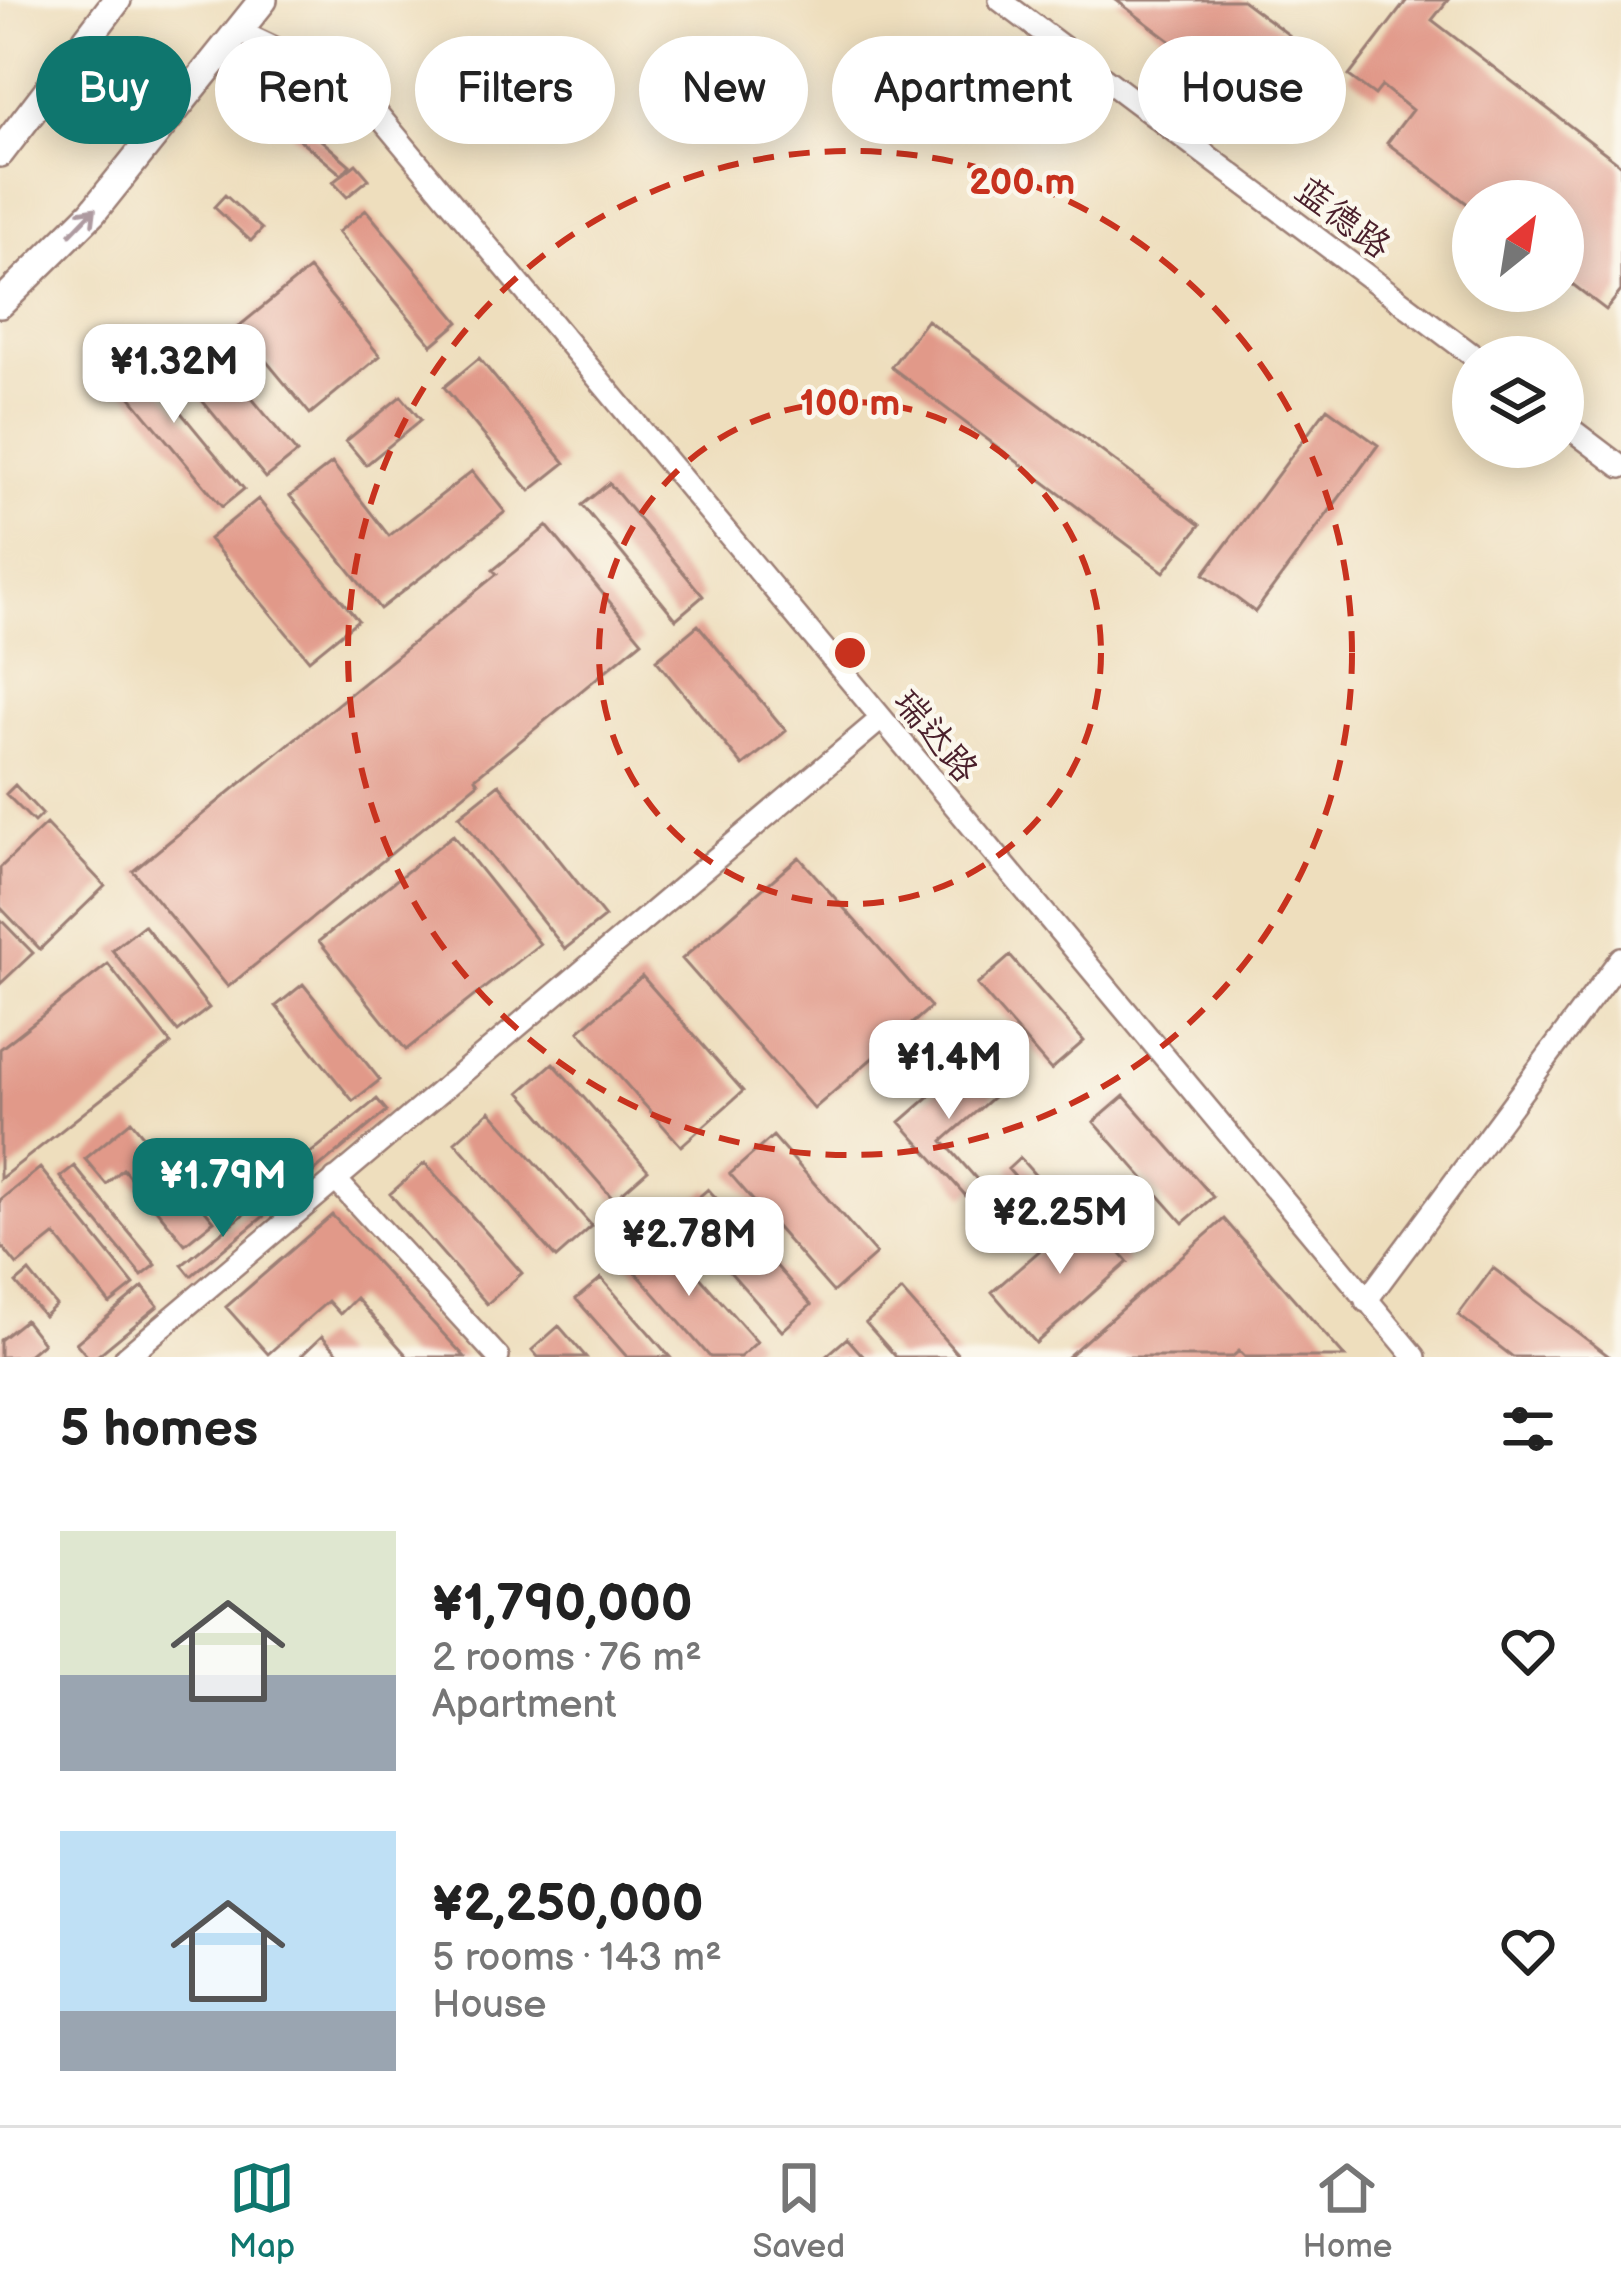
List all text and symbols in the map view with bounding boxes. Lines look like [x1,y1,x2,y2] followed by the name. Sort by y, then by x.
[36,36,191,144] chip: Buy
[215,36,391,144] chip: Rent
[415,36,615,144] chip: Filters
[639,36,808,144] chip: New
[832,36,1114,144] chip: Apartment
[1138,36,1346,144] chip: House
[969,162,1075,205] text: 200 m
[1286,169,1399,269] street label: 蓝德路
[1452,180,1584,312] north arrow
[1452,180,1584,468] map controls
[68,207,96,236] one-way arrow
[76,324,272,426] pin: ¥1.32M
[1452,336,1584,468] button: layers
[110,339,238,386] text: ¥1.32M
[800,383,900,426] text: 100 m
[829,632,871,674] centre of rings
[884,681,986,792] street label: 瑞达路
[865,1020,1033,1122] pin: ¥1.4M
[896,1035,1002,1082] text: ¥1.4M
[125,1138,321,1240] pin: ¥1.79M
[160,1153,286,1200] text: ¥1.79M
[962,1175,1158,1277] pin: ¥2.25M
[992,1190,1128,1237] text: ¥2.25M
[591,1197,787,1299] pin: ¥2.78M
[622,1212,756,1259] text: ¥2.78M
[1495,1396,1561,1462] icon: filters
[60,1399,258,1460] text: 5 homes
[432,1574,693,1635] text: ¥1,790,000
[156,1579,300,1723] icon: home
[1495,1618,1561,1684] icon: heart
[432,1635,702,1682] text: 2 rooms · 76 m²
[432,1682,616,1729] text: Apartment
[432,1874,704,1935] text: ¥2,250,000
[156,1879,300,2023] icon: home
[1495,1918,1561,1984] icon: heart
[432,1935,722,1982] text: 5 rooms · 143 m²
[432,1982,546,2029] text: House
[229,2155,295,2267] tab: Map
[752,2155,845,2267] tab: Saved
[1303,2155,1392,2267] tab: Home

